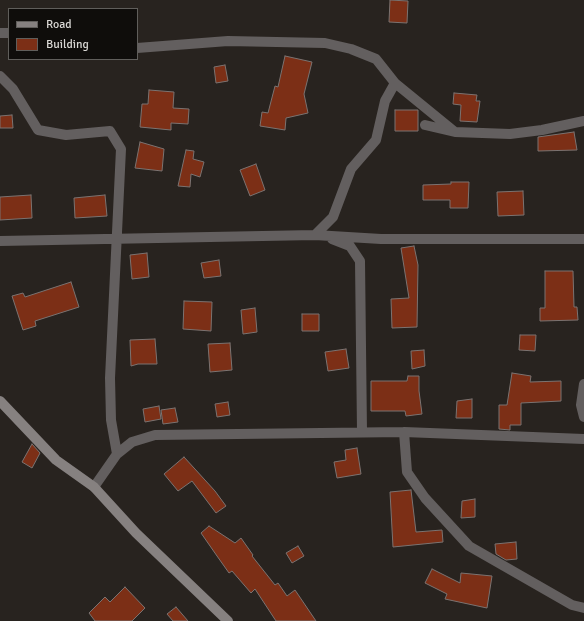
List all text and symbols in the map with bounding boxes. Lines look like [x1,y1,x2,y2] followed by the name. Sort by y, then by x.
[8,8,138,60] legend
[46,17,72,32] text: Road
[46,37,89,52] text: Building

